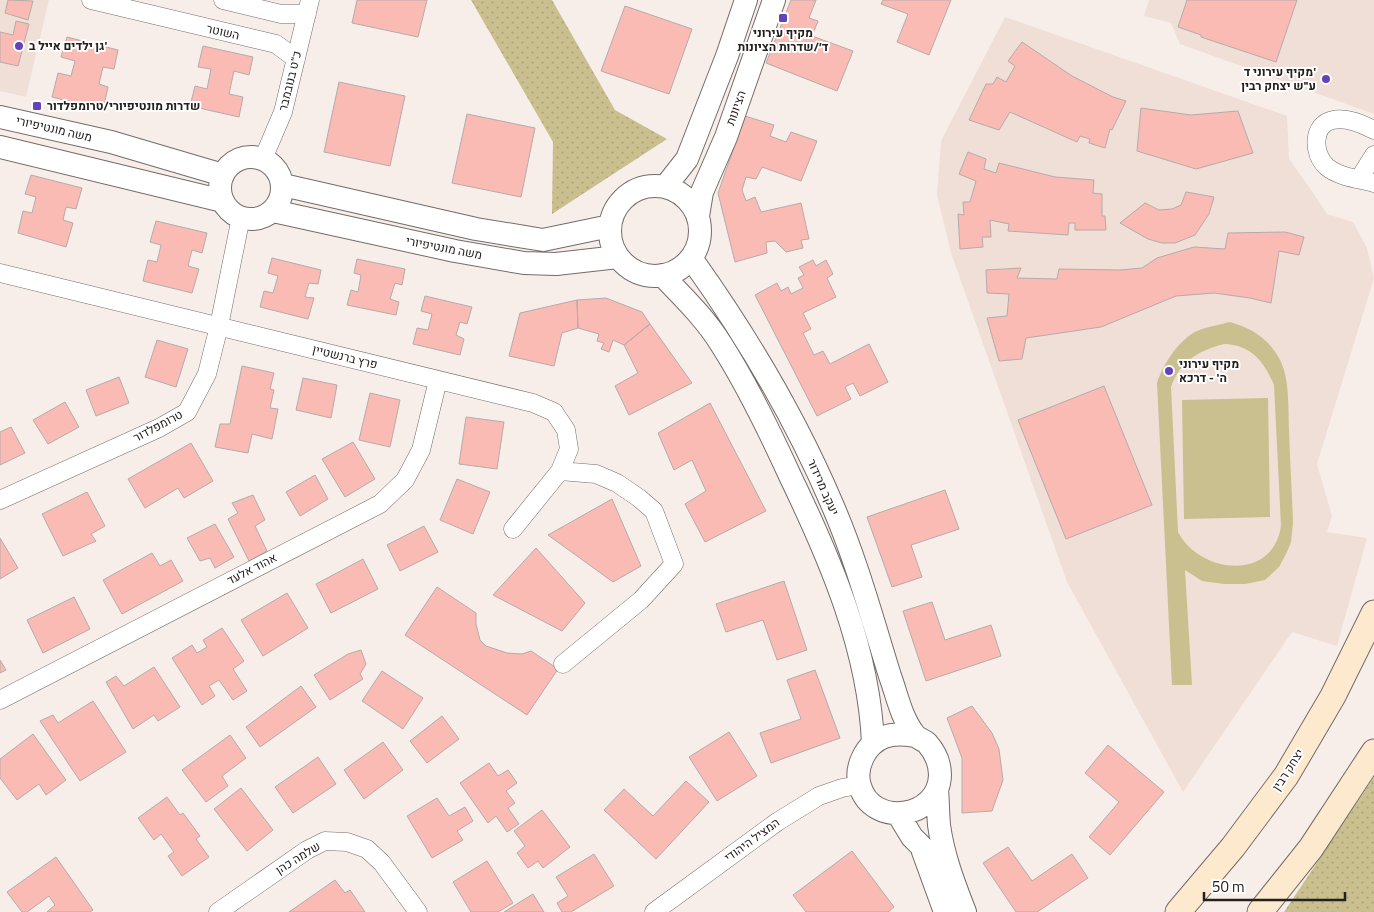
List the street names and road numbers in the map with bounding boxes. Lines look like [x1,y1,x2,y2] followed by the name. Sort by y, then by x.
[205,18,242,45] street label: השוטר
[273,49,306,113] street label: כ"ט בנובמבר
[720,88,751,128] street label: הציונות
[14,111,94,146] street label: משה מונטיפיורי
[404,231,484,264] street label: משה מונטיפיורי
[310,339,380,374] street label: פרץ ברנשטיין
[130,405,186,447] street label: טרומפלדור
[803,456,844,518] street label: יעקב מרידור
[223,548,281,589] street label: אהוד אלעד
[1267,745,1308,795] street label: יצחק רבין
[720,813,784,866] street label: המציל היהודי
[272,836,324,879] street label: שלמה כהן

